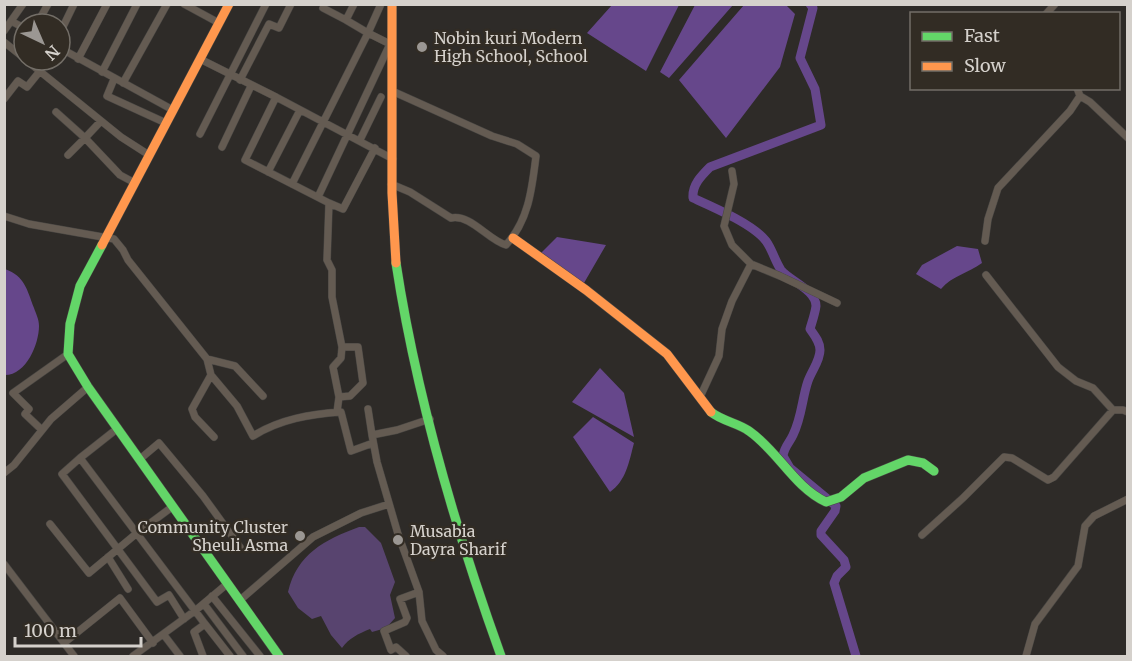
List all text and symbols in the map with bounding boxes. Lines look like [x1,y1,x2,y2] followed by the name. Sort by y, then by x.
[12,12,72,72] north arrow
[910,12,1120,90] legend
[964,24,1000,47] text: Fast
[434,28,588,66] place label: Nobin kuri Modern High School, School
[415,40,429,54] marker: Nobin kuri Modern High School, School
[41,41,64,65] text: N
[964,54,1007,77] text: Slow
[138,517,288,555] place label: Community Cluster Sheuli Asma
[410,521,507,559] place label: Musabia Dayra Sharif
[293,529,307,543] marker: Community Cluster Sheuli Asma
[391,533,405,547] marker: Musabia Dayra Sharif
[15,610,141,648] scale bar
[24,619,77,642] text: 100 m

